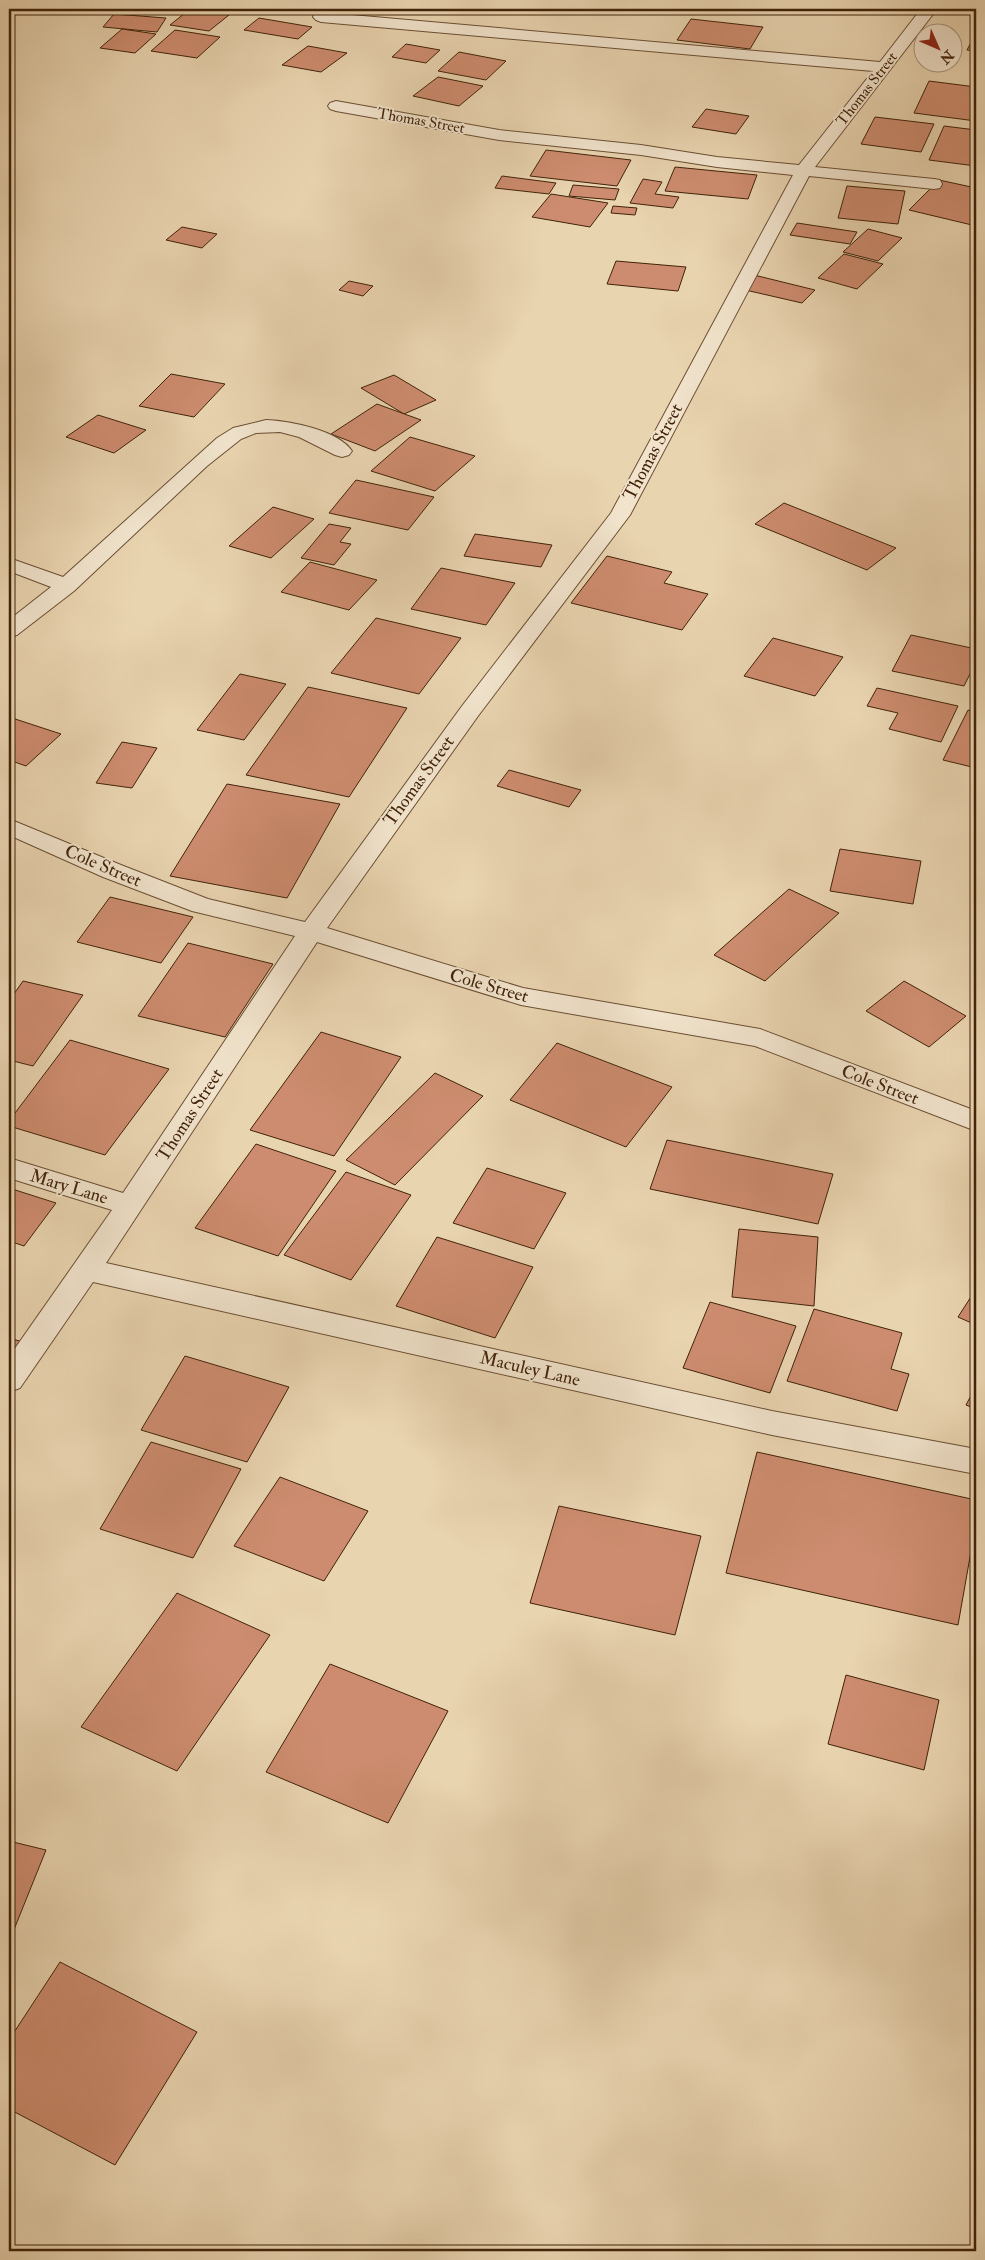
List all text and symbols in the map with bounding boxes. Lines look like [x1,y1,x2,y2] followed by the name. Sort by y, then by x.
[912,22,962,72] north arrow
[936,46,958,68] text: N
[832,48,902,130] street label: Thomas Street
[376,104,466,138] street label: Thomas Street
[618,400,688,504] street label: Thomas Street
[378,731,460,831] street label: Thomas Street
[61,840,145,892] street label: Cole Street
[447,964,531,1008] street label: Cole Street
[838,1060,922,1110] street label: Cole Street
[151,1064,229,1166] street label: Thomas Street
[27,1164,111,1210] street label: Mary Lane
[478,1346,583,1392] street label: Maculey Lane

